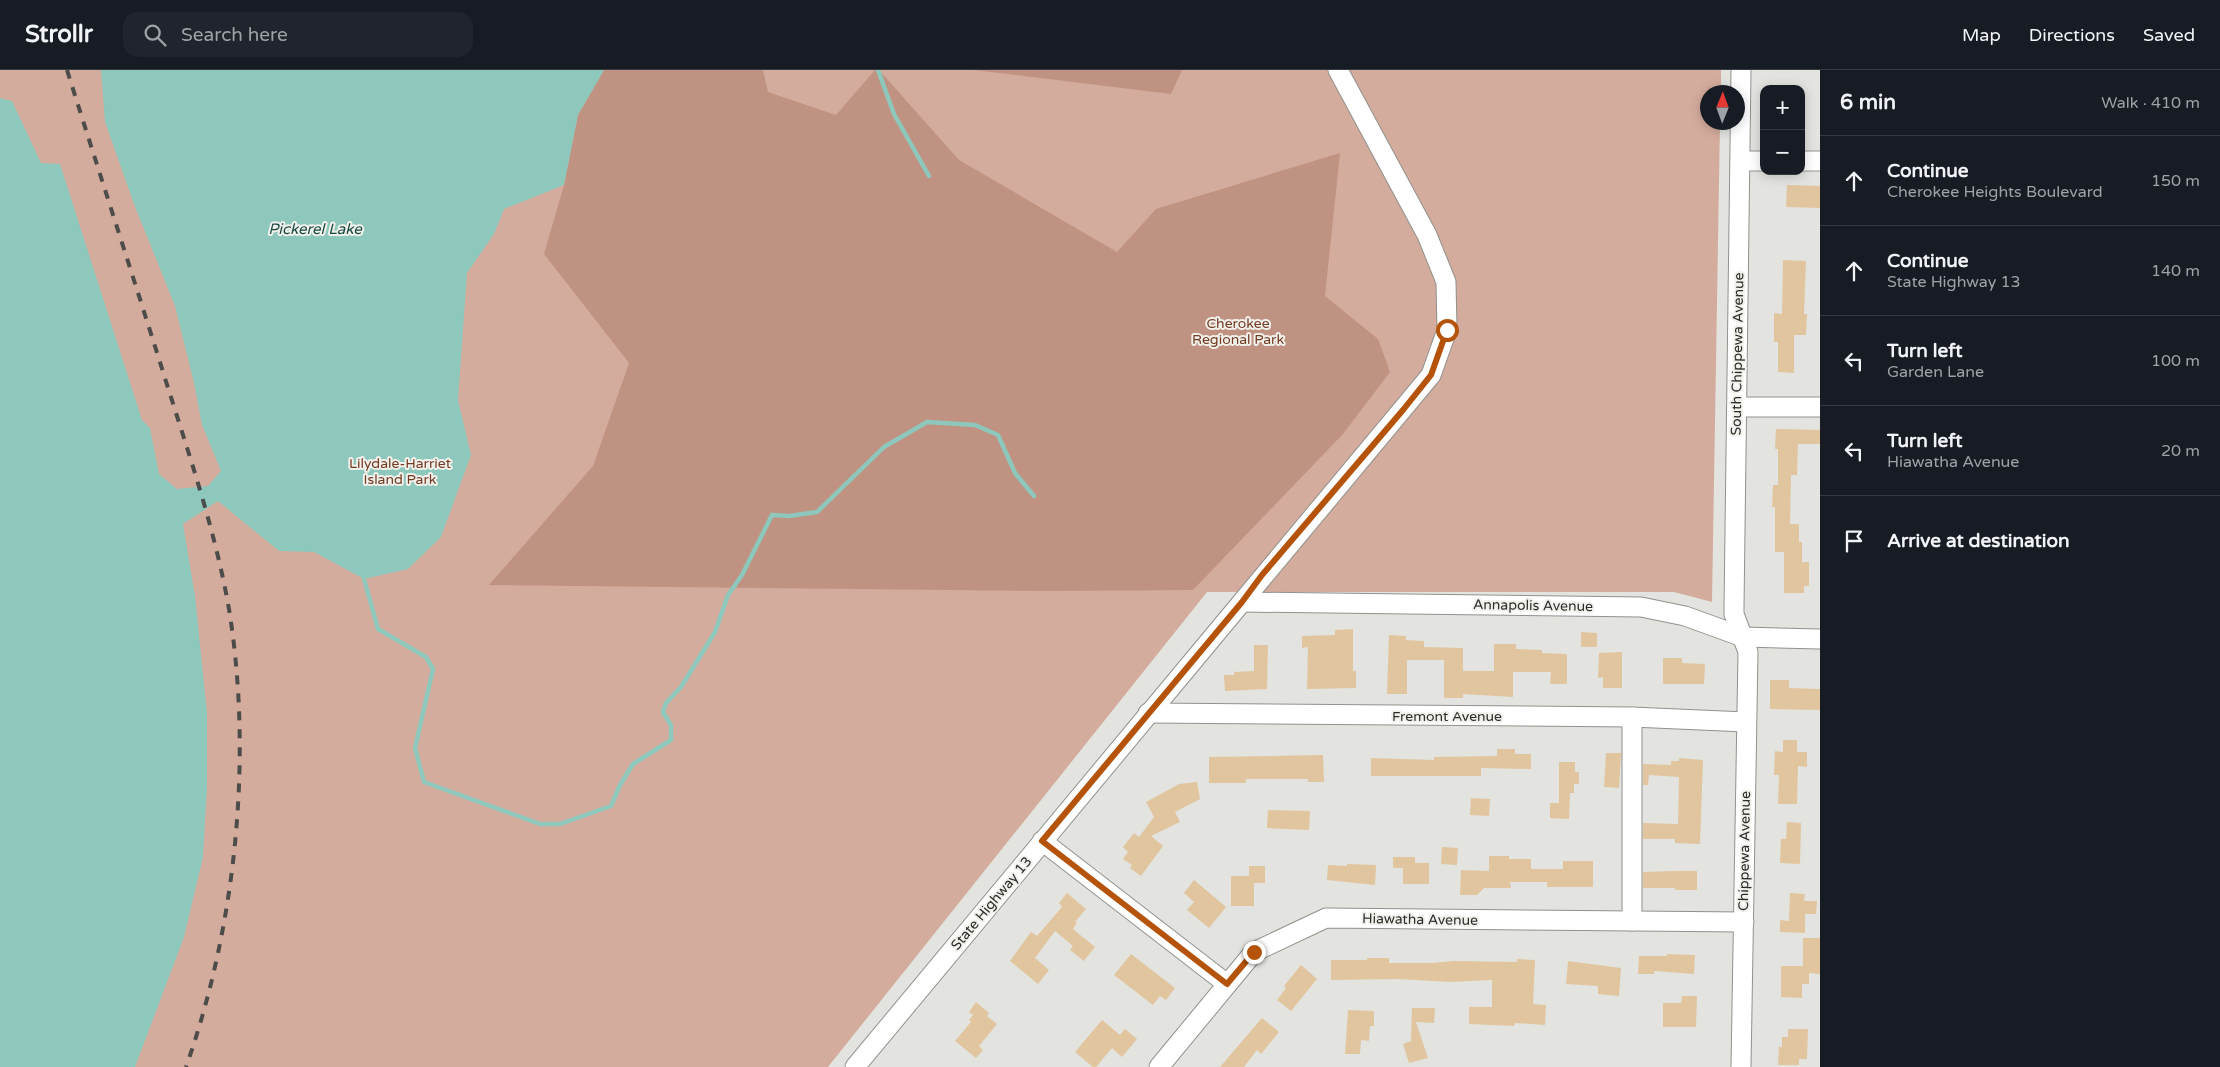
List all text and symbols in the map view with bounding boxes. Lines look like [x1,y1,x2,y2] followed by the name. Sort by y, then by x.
[123,12,473,57] search box
[25,20,93,49] text: Strollr
[141,21,169,49] icon: search
[181,24,288,46] text: Search here
[1962,24,2001,46] text: Map
[2029,24,2115,46] text: Directions
[2143,24,2195,46] text: Saved
[1700,85,1745,130] north arrow
[1760,85,1805,175] map controls
[1760,85,1805,130] button: +
[1840,90,1896,115] text: 6 min
[2101,93,2200,113] text: Walk · 410 m
[1760,130,1805,175] button: −
[1887,160,1969,182] text: Continue
[1840,167,1868,195] icon: ahead
[2151,171,2200,191] text: 150 m
[1887,182,2103,202] text: Cherokee Heights Boulevard
[268,220,363,238] water label: Pickerel Lake
[1887,250,1969,272] text: Continue
[1840,257,1868,285] icon: ahead
[2151,261,2200,281] text: 140 m
[1728,272,1747,436] street label: South Chippewa Avenue
[1887,272,2021,292] text: State Highway 13
[1192,315,1284,348] park label: Cherokee Regional Park
[1436,319,1459,342] route start
[1887,340,1963,362] text: Turn left
[1840,347,1868,375] icon: left
[2151,351,2200,371] text: 100 m
[1887,362,1984,382] text: Garden Lane
[1887,430,1963,452] text: Turn left
[1840,437,1868,465] icon: left
[2161,441,2200,461] text: 20 m
[1887,452,2019,472] text: Hiawatha Avenue
[349,455,452,488] park label: Lilydale-Harriet Island Park
[1840,527,1868,555] icon: arrive
[1887,530,2070,552] text: Arrive at destination
[1473,596,1593,615] street label: Annapolis Avenue
[1392,708,1502,725] street label: Fremont Avenue
[1735,791,1754,911] street label: Chippewa Avenue
[947,853,1035,954] street label: State Highway 13
[1362,910,1478,929] street label: Hiawatha Avenue
[1243,941,1266,964] route end

